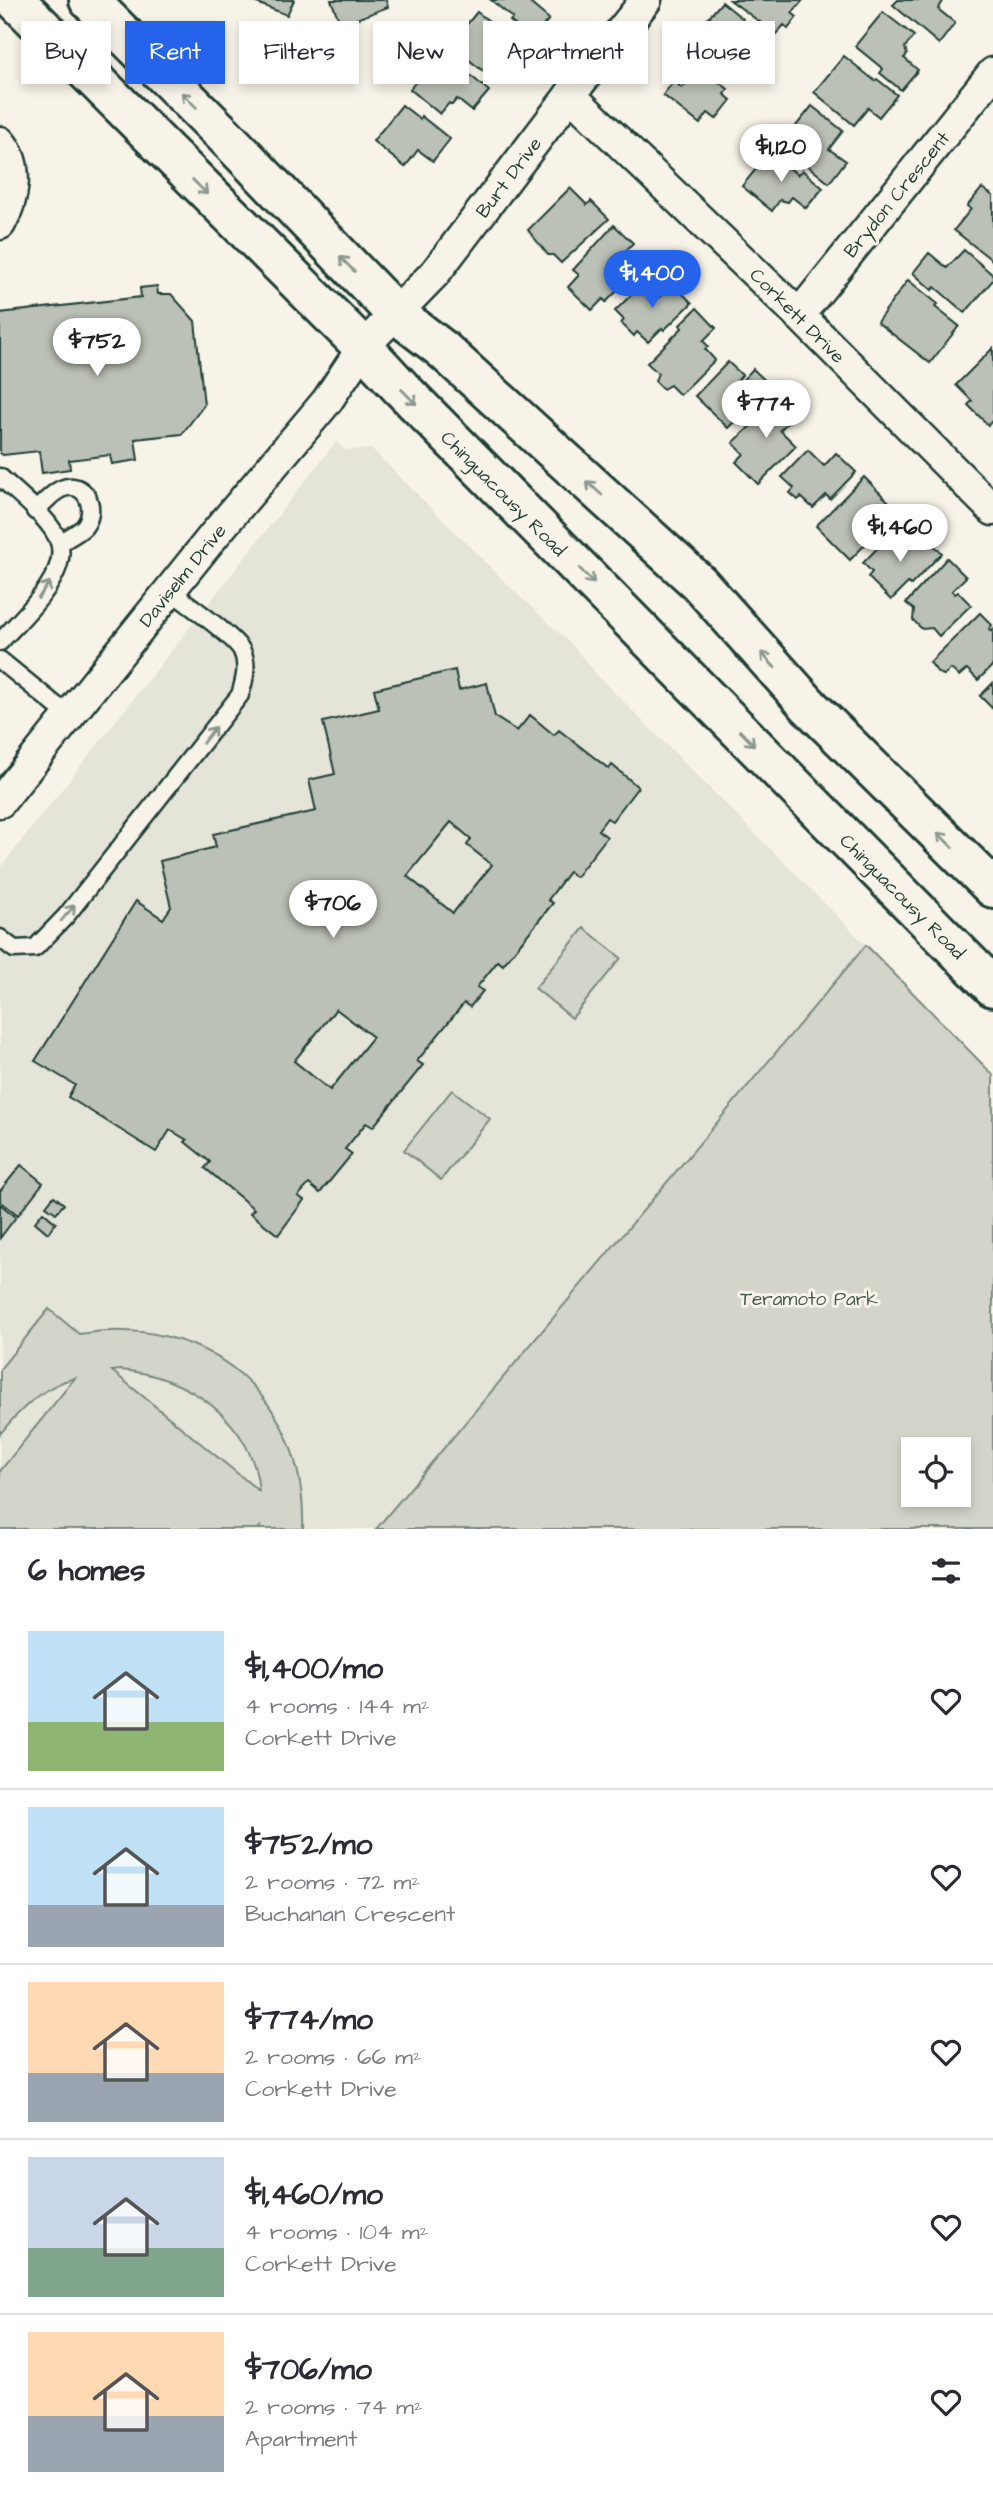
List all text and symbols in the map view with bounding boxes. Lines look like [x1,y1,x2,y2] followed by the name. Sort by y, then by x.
[21,21,111,84] chip: Buy
[125,21,225,84] chip: Rent
[239,21,359,84] chip: Filters
[373,21,469,84] chip: New
[483,21,648,84] chip: Apartment
[662,21,775,84] chip: House
[181,92,198,109] one-way arrow
[724,124,838,184] pin: $1,120
[838,126,957,264] street label: Brydon Crescent
[756,131,806,163] text: $1,120
[470,132,548,224] street label: Burt Drive
[192,178,209,195] one-way arrow
[595,250,709,310] pin: $1,400
[339,256,356,273] one-way arrow
[620,257,684,289] text: $1,400
[743,262,851,370] street label: Corkett Drive
[56,318,138,378] pin: $752
[69,325,125,357] text: $752
[725,380,807,440] pin: $774
[738,387,794,419] text: $774
[401,388,418,405] one-way arrow
[433,425,572,564] street label: Chinguacousy Road
[585,480,603,496] one-way arrow
[843,504,957,564] pin: $1,460
[868,511,932,543] text: $1,460
[133,519,233,633] street label: Daviselm Drive
[578,567,595,584] one-way arrow
[37,581,51,600] one-way arrow
[760,652,776,670] one-way arrow
[201,726,216,744] one-way arrow
[738,729,755,746] one-way arrow
[832,828,971,967] street label: Chinguacousy Road
[936,831,953,848] one-way arrow
[292,880,374,940] pin: $706
[305,887,361,919] text: $706
[60,905,76,923] one-way arrow
[740,1286,878,1313] park label: Teramoto Park
[901,1437,971,1507] map controls
[901,1437,971,1507] button: locate
[28,1550,145,1592] text: 6 homes
[927,1552,965,1590] icon: filters
[245,1648,383,1690] text: $1,400/mo
[84,1659,168,1743] icon: home
[927,1682,965,1720] icon: heart
[245,1690,430,1722] text: 4 rooms · 144 m²
[245,1722,397,1754] text: Corkett Drive
[245,1824,372,1866] text: $752/mo
[84,1835,168,1919] icon: home
[927,1858,965,1896] icon: heart
[245,1866,420,1898] text: 2 rooms · 72 m²
[245,1898,455,1930] text: Buchanan Crescent
[245,1999,373,2041] text: $774/mo
[84,2010,168,2094] icon: home
[927,2033,965,2071] icon: heart
[245,2041,422,2073] text: 2 rooms · 66 m²
[245,2073,397,2105] text: Corkett Drive
[245,2174,383,2216] text: $1,460/mo
[84,2185,168,2269] icon: home
[927,2208,965,2246] icon: heart
[245,2216,428,2248] text: 4 rooms · 104 m²
[245,2248,397,2280] text: Corkett Drive
[245,2349,372,2391] text: $706/mo
[84,2360,168,2444] icon: home
[927,2383,965,2421] icon: heart
[245,2391,423,2423] text: 2 rooms · 74 m²
[245,2423,357,2455] text: Apartment

